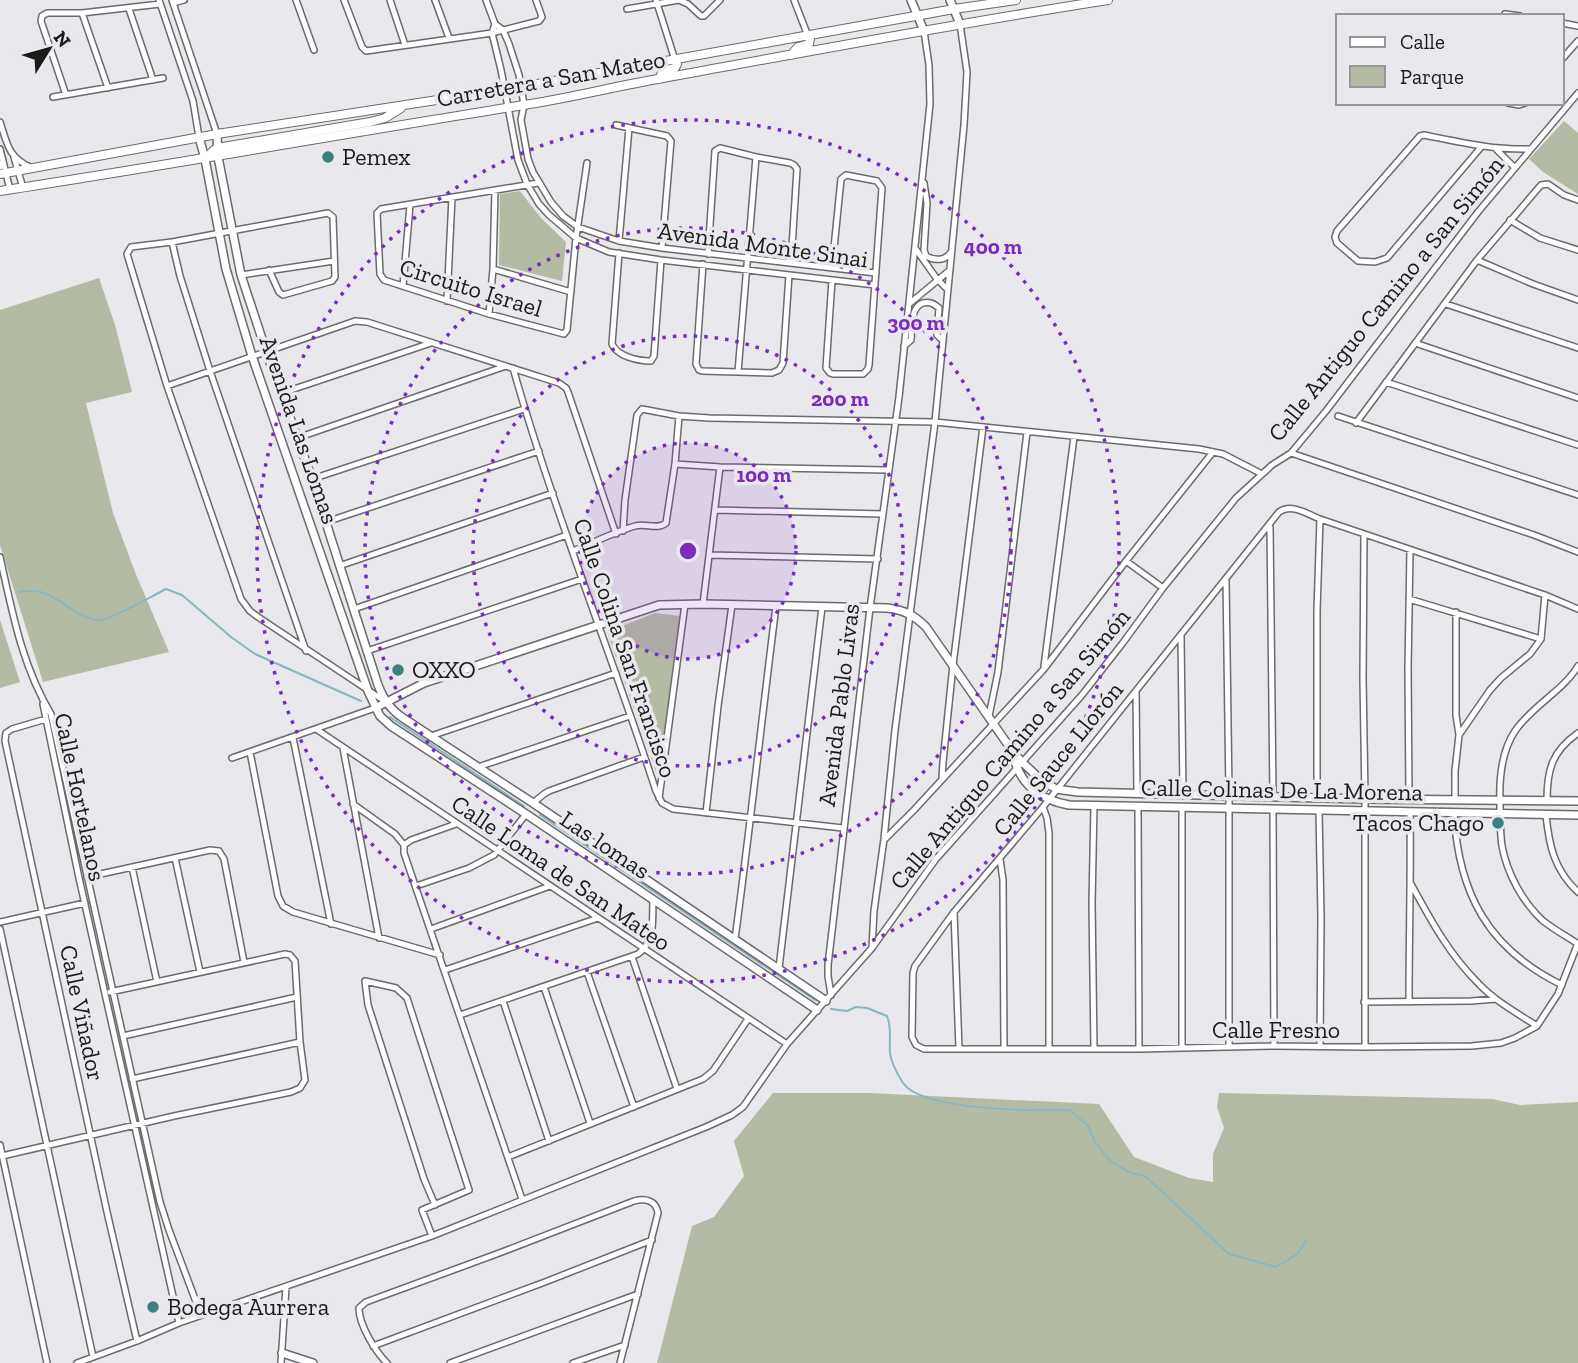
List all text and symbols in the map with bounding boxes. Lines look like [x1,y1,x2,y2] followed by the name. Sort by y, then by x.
[14,14,84,84] north arrow
[1336,14,1564,105] legend
[49,26,76,52] text: N
[1400,29,1445,54] text: Calle
[434,44,667,113] street label: Carretera a San Mateo
[1400,64,1464,89] text: Parque
[342,142,411,171] place label: Pemex
[320,149,336,165] marker: Pemex
[1262,150,1510,447] street label: Calle Antiguo Camino a San Simón
[656,215,870,274] street label: Avenida Monte Sinai
[964,234,1023,259] text: 400 m
[396,252,546,323] street label: Circuito Israel
[887,310,945,335] text: 300 m
[254,332,345,528] street label: Avenida Las Lomas
[811,386,869,411] text: 200 m
[737,462,792,487] text: 100 m
[567,514,684,781] street label: Calle Colina San Francisco
[676,539,700,563] centre of rings
[812,602,865,808] street label: Avenida Pablo Livas
[883,602,1136,895] street label: Calle Antiguo Camino a San Simón
[412,655,476,684] place label: OXXO
[390,662,406,678] marker: OXXO
[986,675,1129,842] street label: Calle Sauce Llorón
[48,710,112,884] street label: Calle Hortelanos
[1141,773,1424,806] street label: Calle Colinas De La Morena
[446,788,676,957] street label: Calle Loma de San Mateo
[555,804,656,885] street label: Las lomas
[1353,808,1484,837] place label: Tacos Chago
[1490,815,1506,831] marker: Tacos Chago
[54,942,111,1084] street label: Calle Viñador
[1212,1015,1340,1044] street label: Calle Fresno
[167,1292,330,1321] place label: Bodega Aurrera
[145,1299,161,1315] marker: Bodega Aurrera

